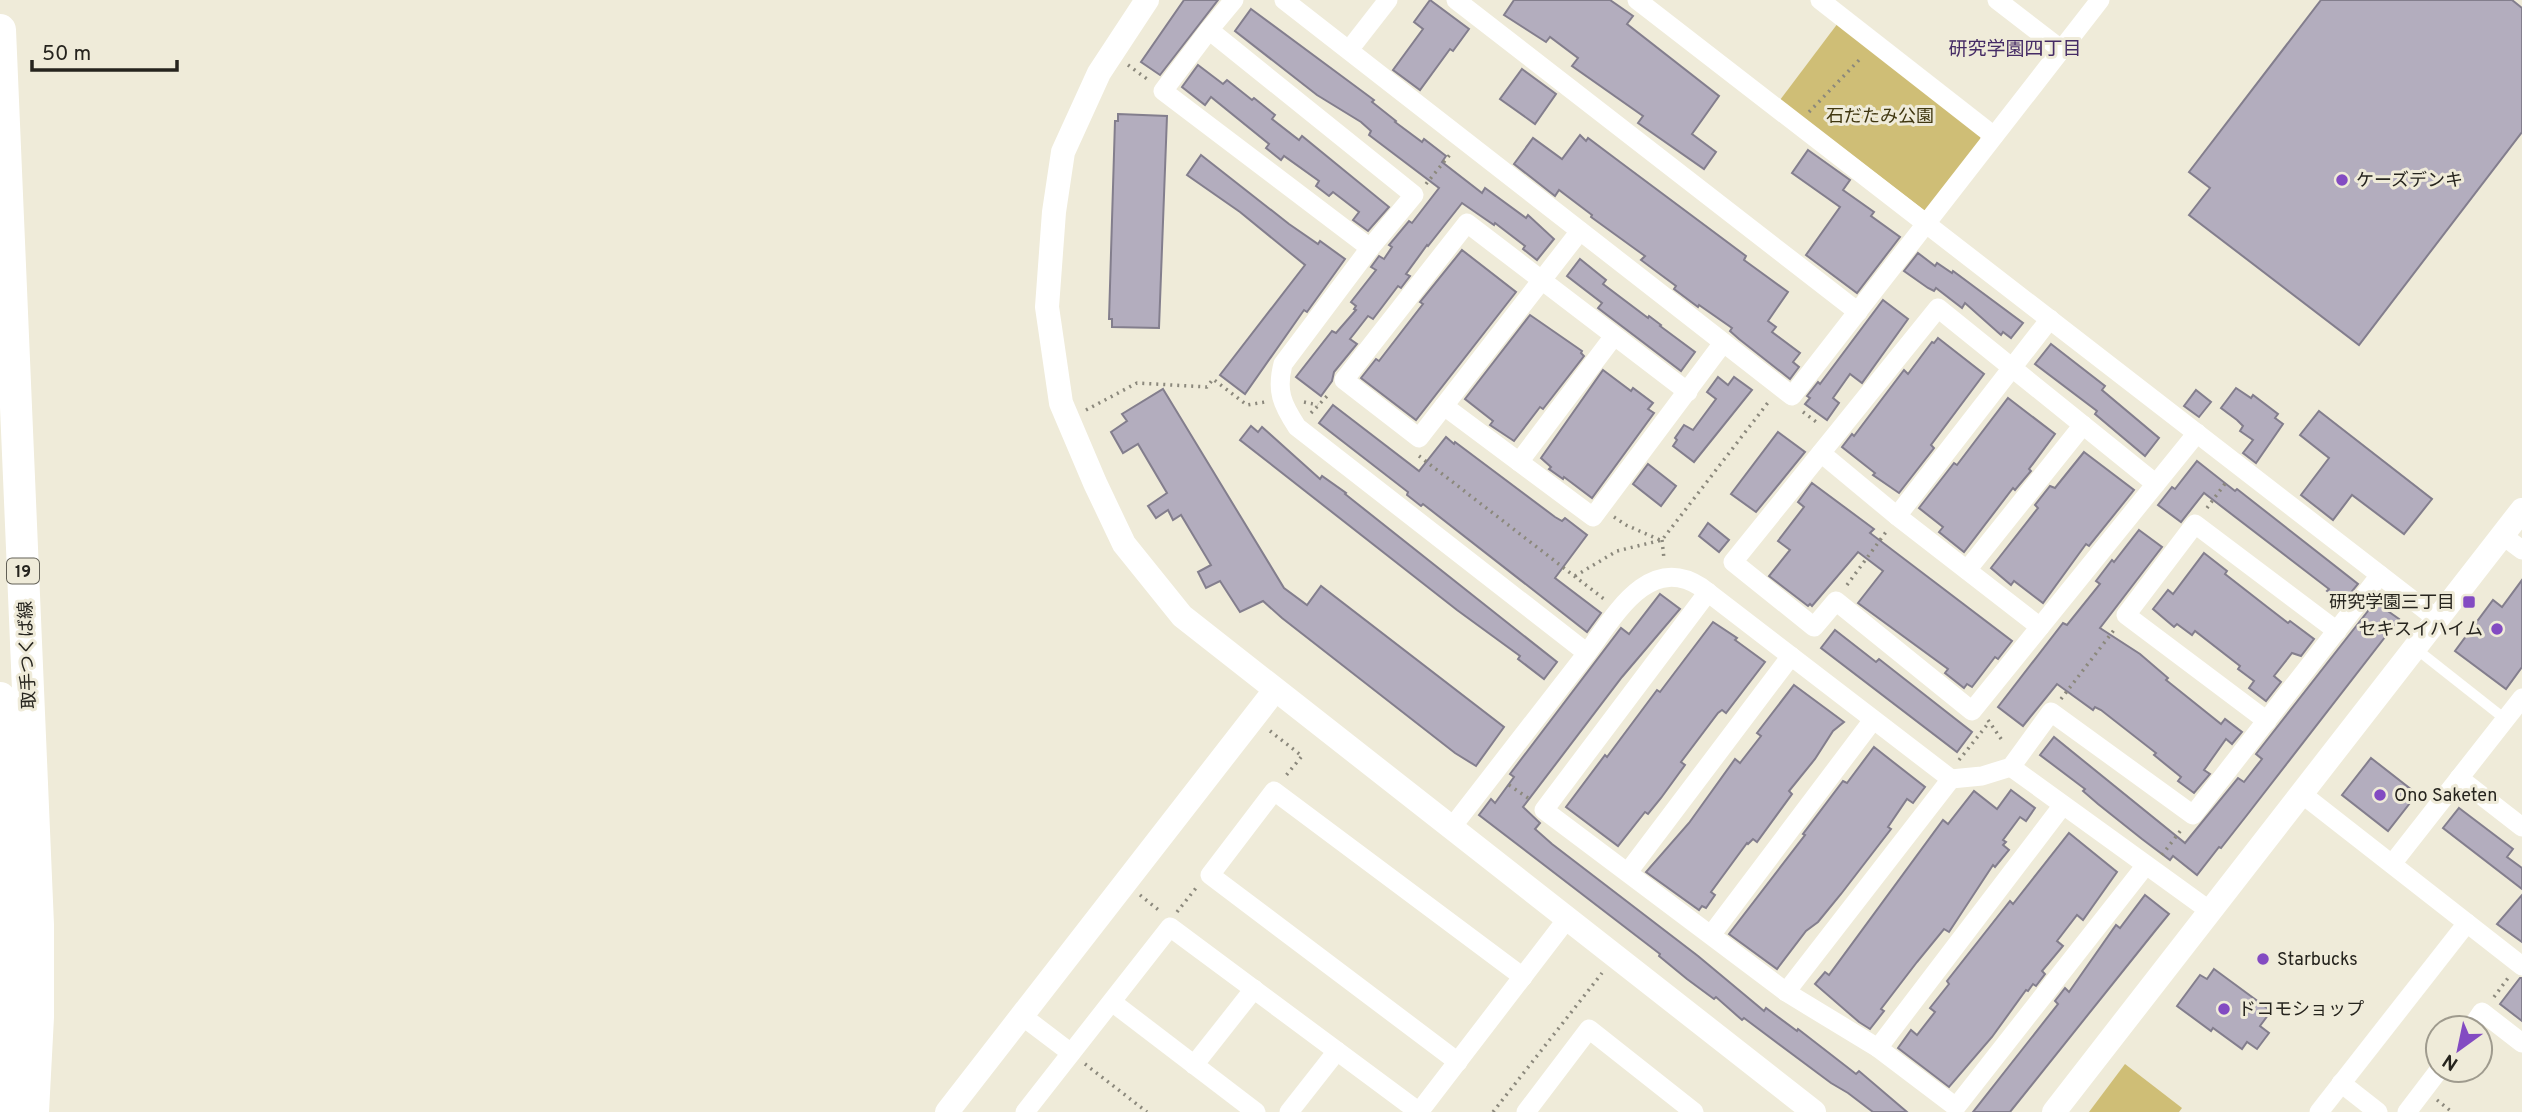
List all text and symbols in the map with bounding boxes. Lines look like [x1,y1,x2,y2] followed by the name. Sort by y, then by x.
[32,28,177,72] scale bar
[1948,38,2082,62] district label: 研究学園四丁目
[42,41,91,68] text: 50 m
[1826,106,1934,129] park label: 石だたみ公園
[2356,170,2463,193] place label: ケーズデンキ
[2334,172,2350,188] marker: ケーズデンキ
[7,558,39,584] road number: 19
[2329,592,2455,615] place label: 研究学園三丁目
[2461,594,2477,610] marker: 研究学園三丁目
[15,601,42,709] street label: 取手つくば線
[2359,619,2483,642] place label: セキスイハイム
[2489,621,2505,637] marker: セキスイハイム
[2394,785,2497,808] place label: Ono Saketen
[2372,787,2388,803] marker: Ono Saketen
[2277,949,2358,972] place label: Starbucks
[2255,951,2271,967] marker: Starbucks
[2238,999,2364,1022] place label: ドコモショップ
[2216,1001,2232,1017] marker: ドコモショップ
[2424,1014,2494,1084] north arrow
[2439,1048,2463,1075] text: N

